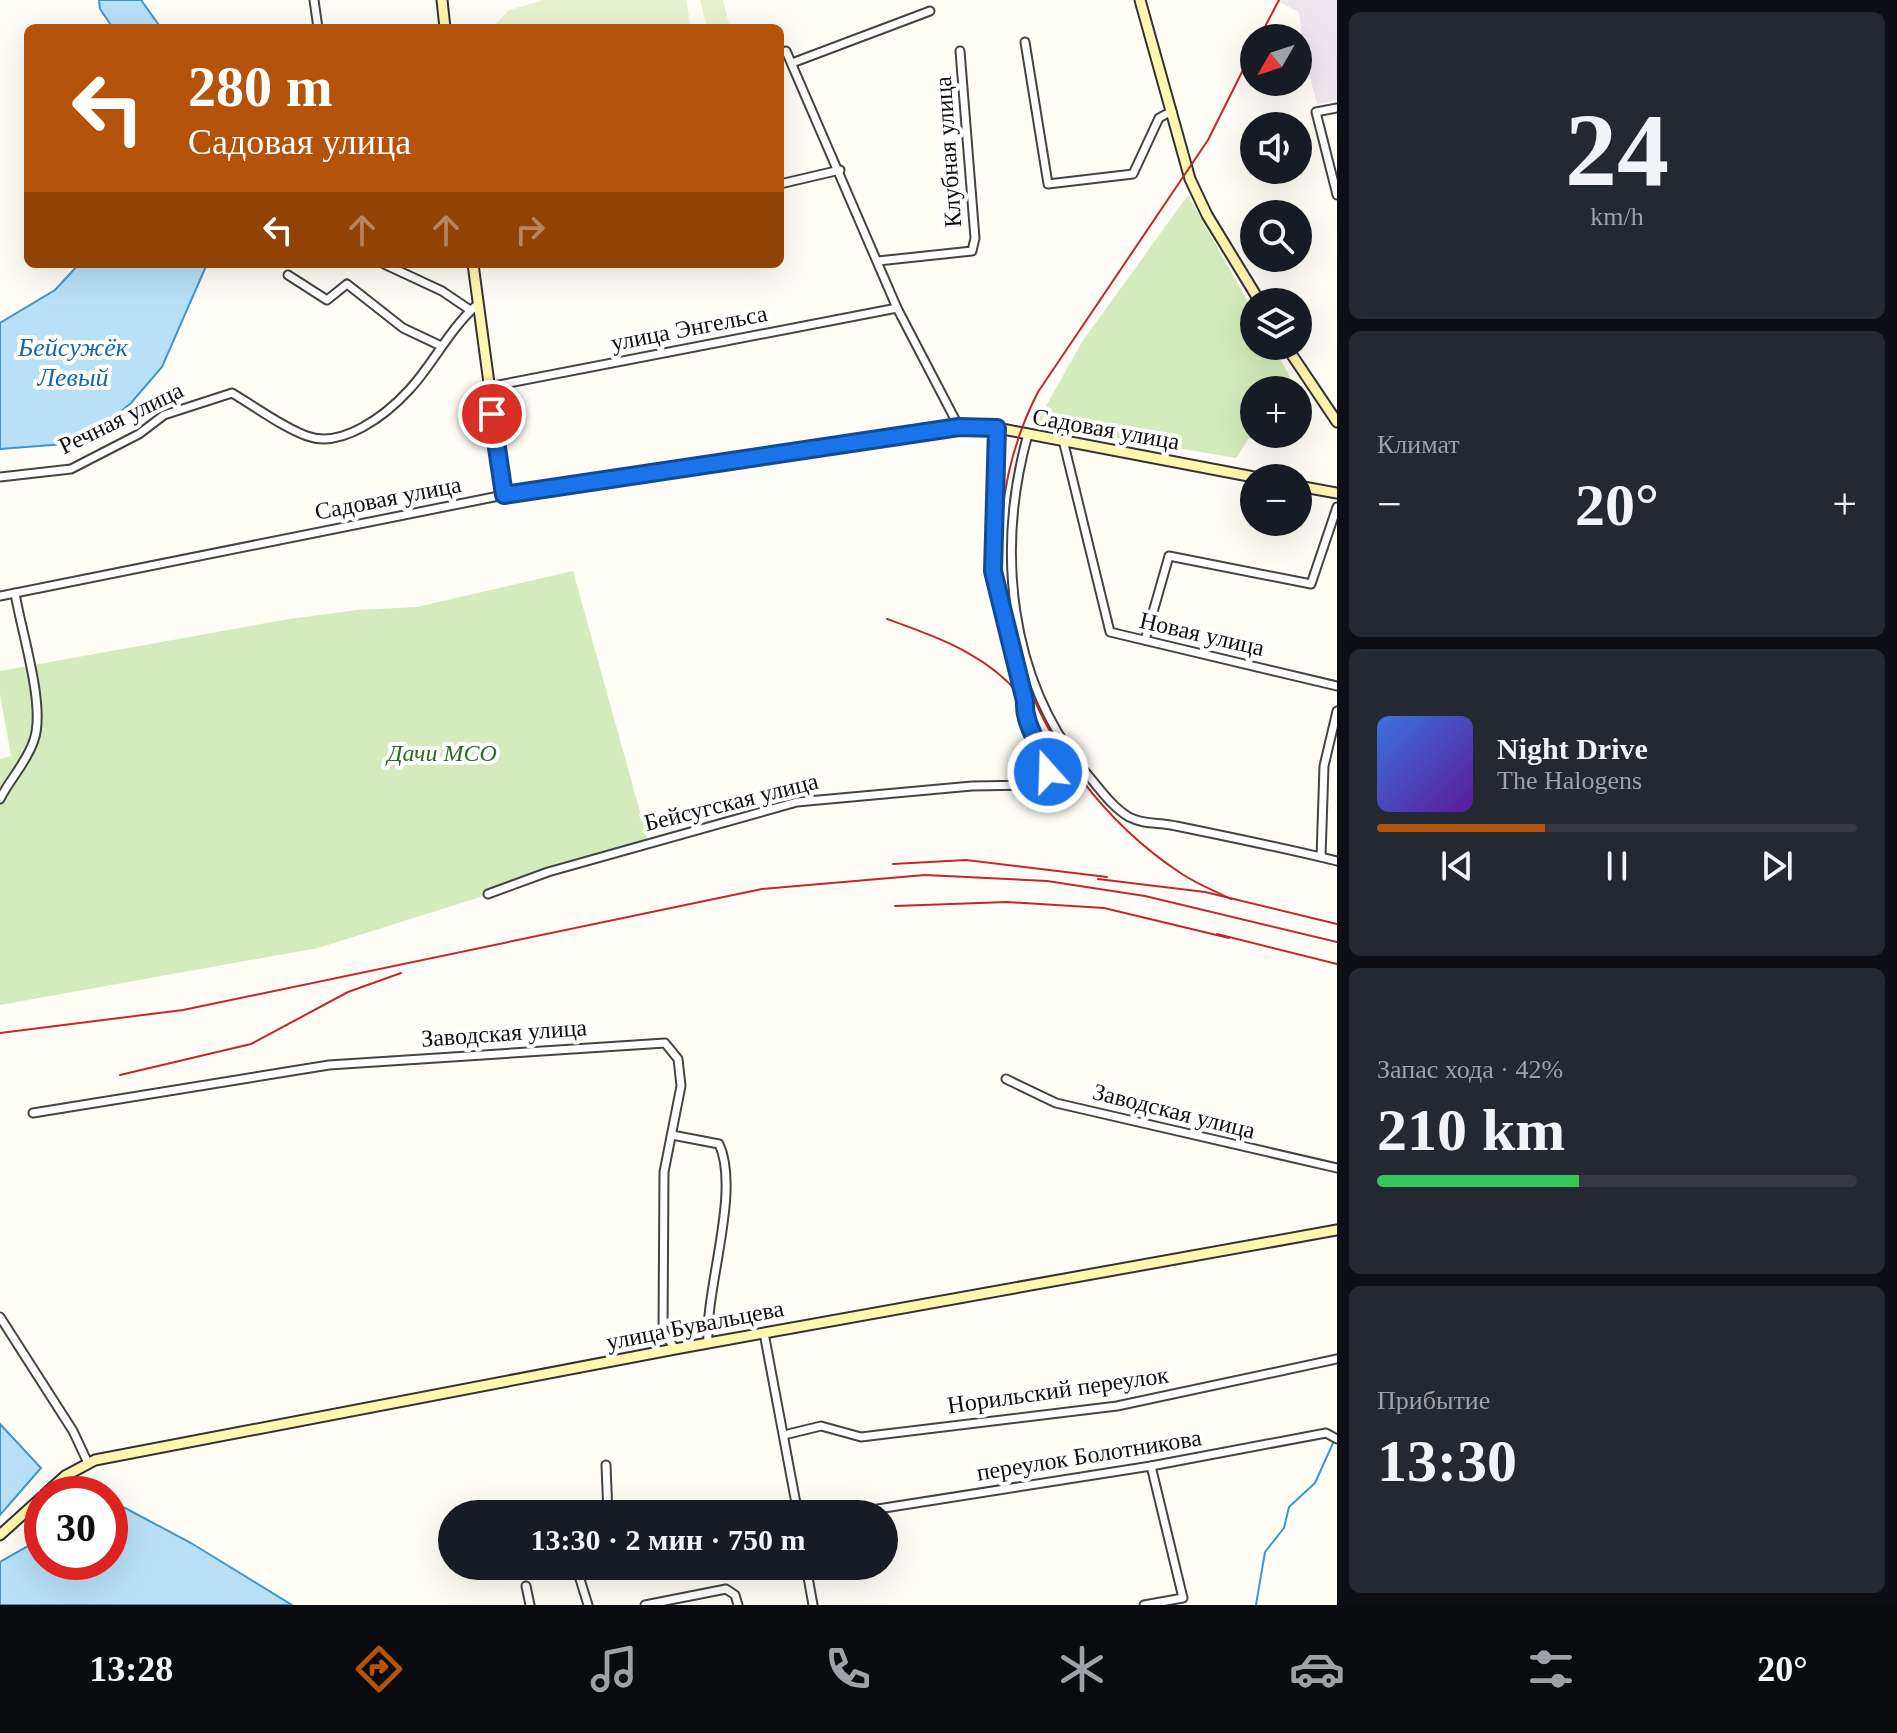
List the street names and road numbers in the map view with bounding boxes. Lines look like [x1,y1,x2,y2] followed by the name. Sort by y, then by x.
[930,75,966,229] street label: Клубная улица
[609,300,770,356] street label: улица Энгельса
[55,377,188,459] street label: Речная улица
[1030,403,1182,455] street label: Садовая улица
[312,471,464,525] street label: Садовая улица
[1137,607,1267,661] street label: Новая улица
[641,768,821,836] street label: Бейсугская улица
[420,1014,588,1052] street label: Заводская улица
[1090,1078,1258,1144] street label: Заводская улица
[604,1295,786,1355] street label: улица Бувальцева
[946,1362,1171,1418] street label: Норильский переулок
[975,1424,1204,1486] street label: переулок Болотникова

